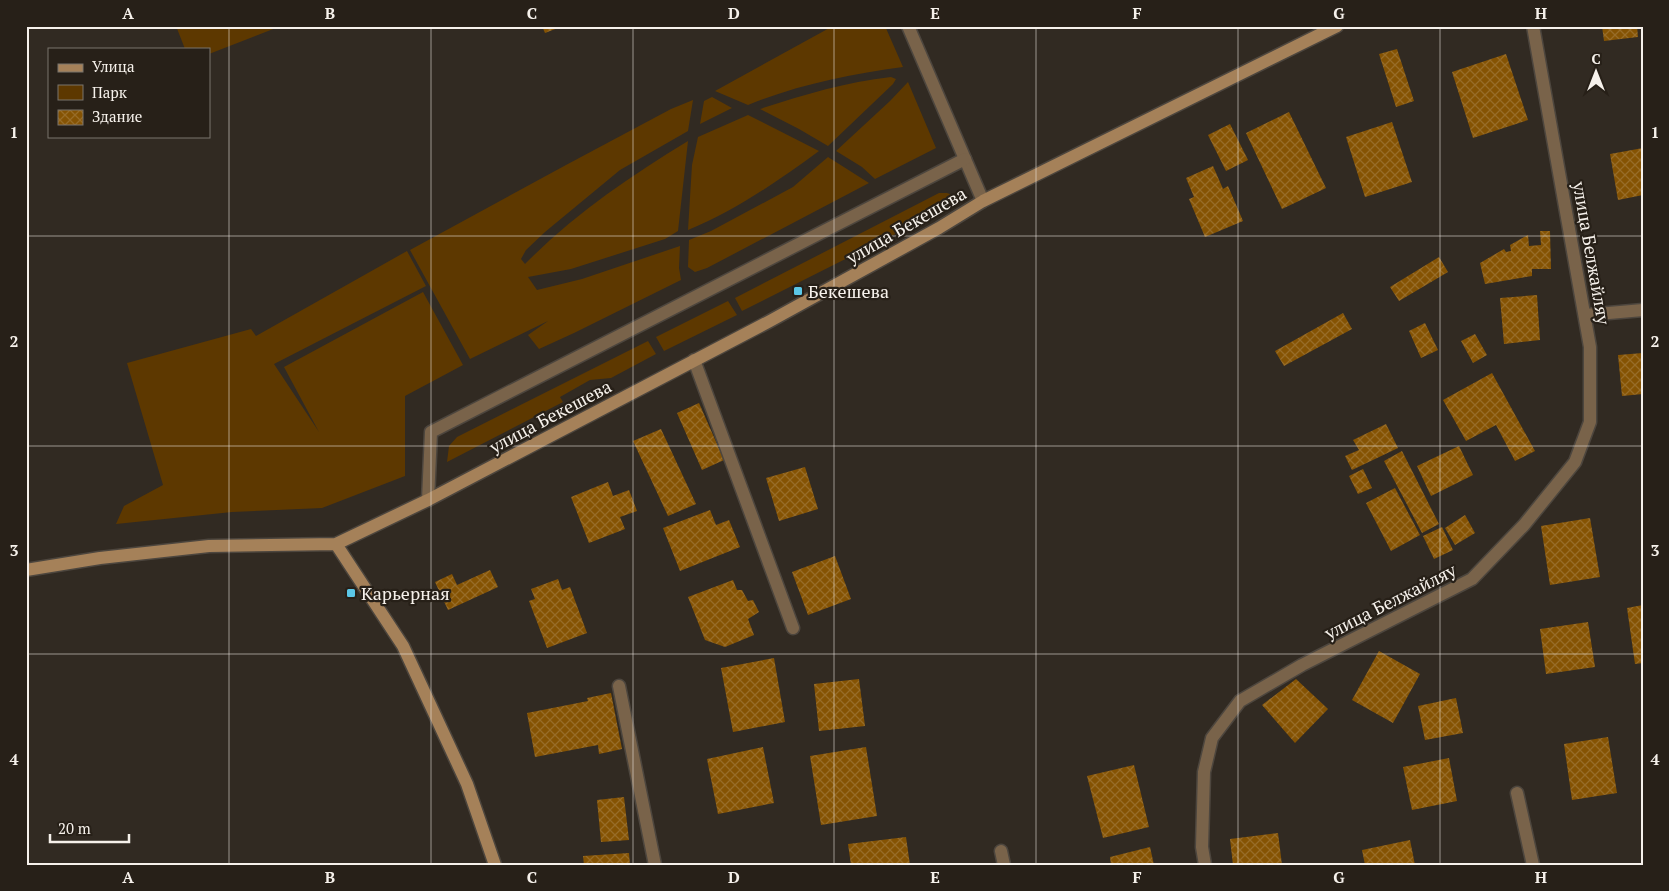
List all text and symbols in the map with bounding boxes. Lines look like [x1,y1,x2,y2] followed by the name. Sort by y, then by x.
[122,2,134,24] text: A
[325,2,335,24] text: B
[527,2,537,24] text: C
[728,2,740,24] text: D
[930,2,940,24] text: E
[1132,2,1142,24] text: F
[1333,2,1345,24] text: G
[1535,2,1547,24] text: H
[48,48,210,138] legend
[1572,48,1622,98] north arrow
[1591,49,1601,68] text: С
[92,56,135,76] text: Улица
[92,82,128,102] text: Парк
[92,106,142,126] text: Здание
[9,121,19,143] text: 1
[1650,121,1660,143] text: 1
[1567,179,1617,327] street label: улица Белжайляу
[841,181,970,270] street label: улица Бекешева
[808,279,889,303] place label: Бекешева
[792,285,804,297] marker: Бекешева
[9,330,19,352] text: 2
[1650,330,1660,352] text: 2
[484,374,615,459] street label: улица Бекешева
[9,539,19,561] text: 3
[1650,539,1660,561] text: 3
[1319,557,1461,645] street label: улица Белжайляу
[361,581,450,605] place label: Карьерная
[345,587,357,599] marker: Карьерная
[9,748,19,770] text: 4
[1650,748,1660,770] text: 4
[50,811,129,843] scale bar
[58,818,91,838] text: 20 m
[122,866,134,888] text: A
[325,866,335,888] text: B
[527,866,537,888] text: C
[728,866,740,888] text: D
[930,866,940,888] text: E
[1132,866,1142,888] text: F
[1333,866,1345,888] text: G
[1535,866,1547,888] text: H

